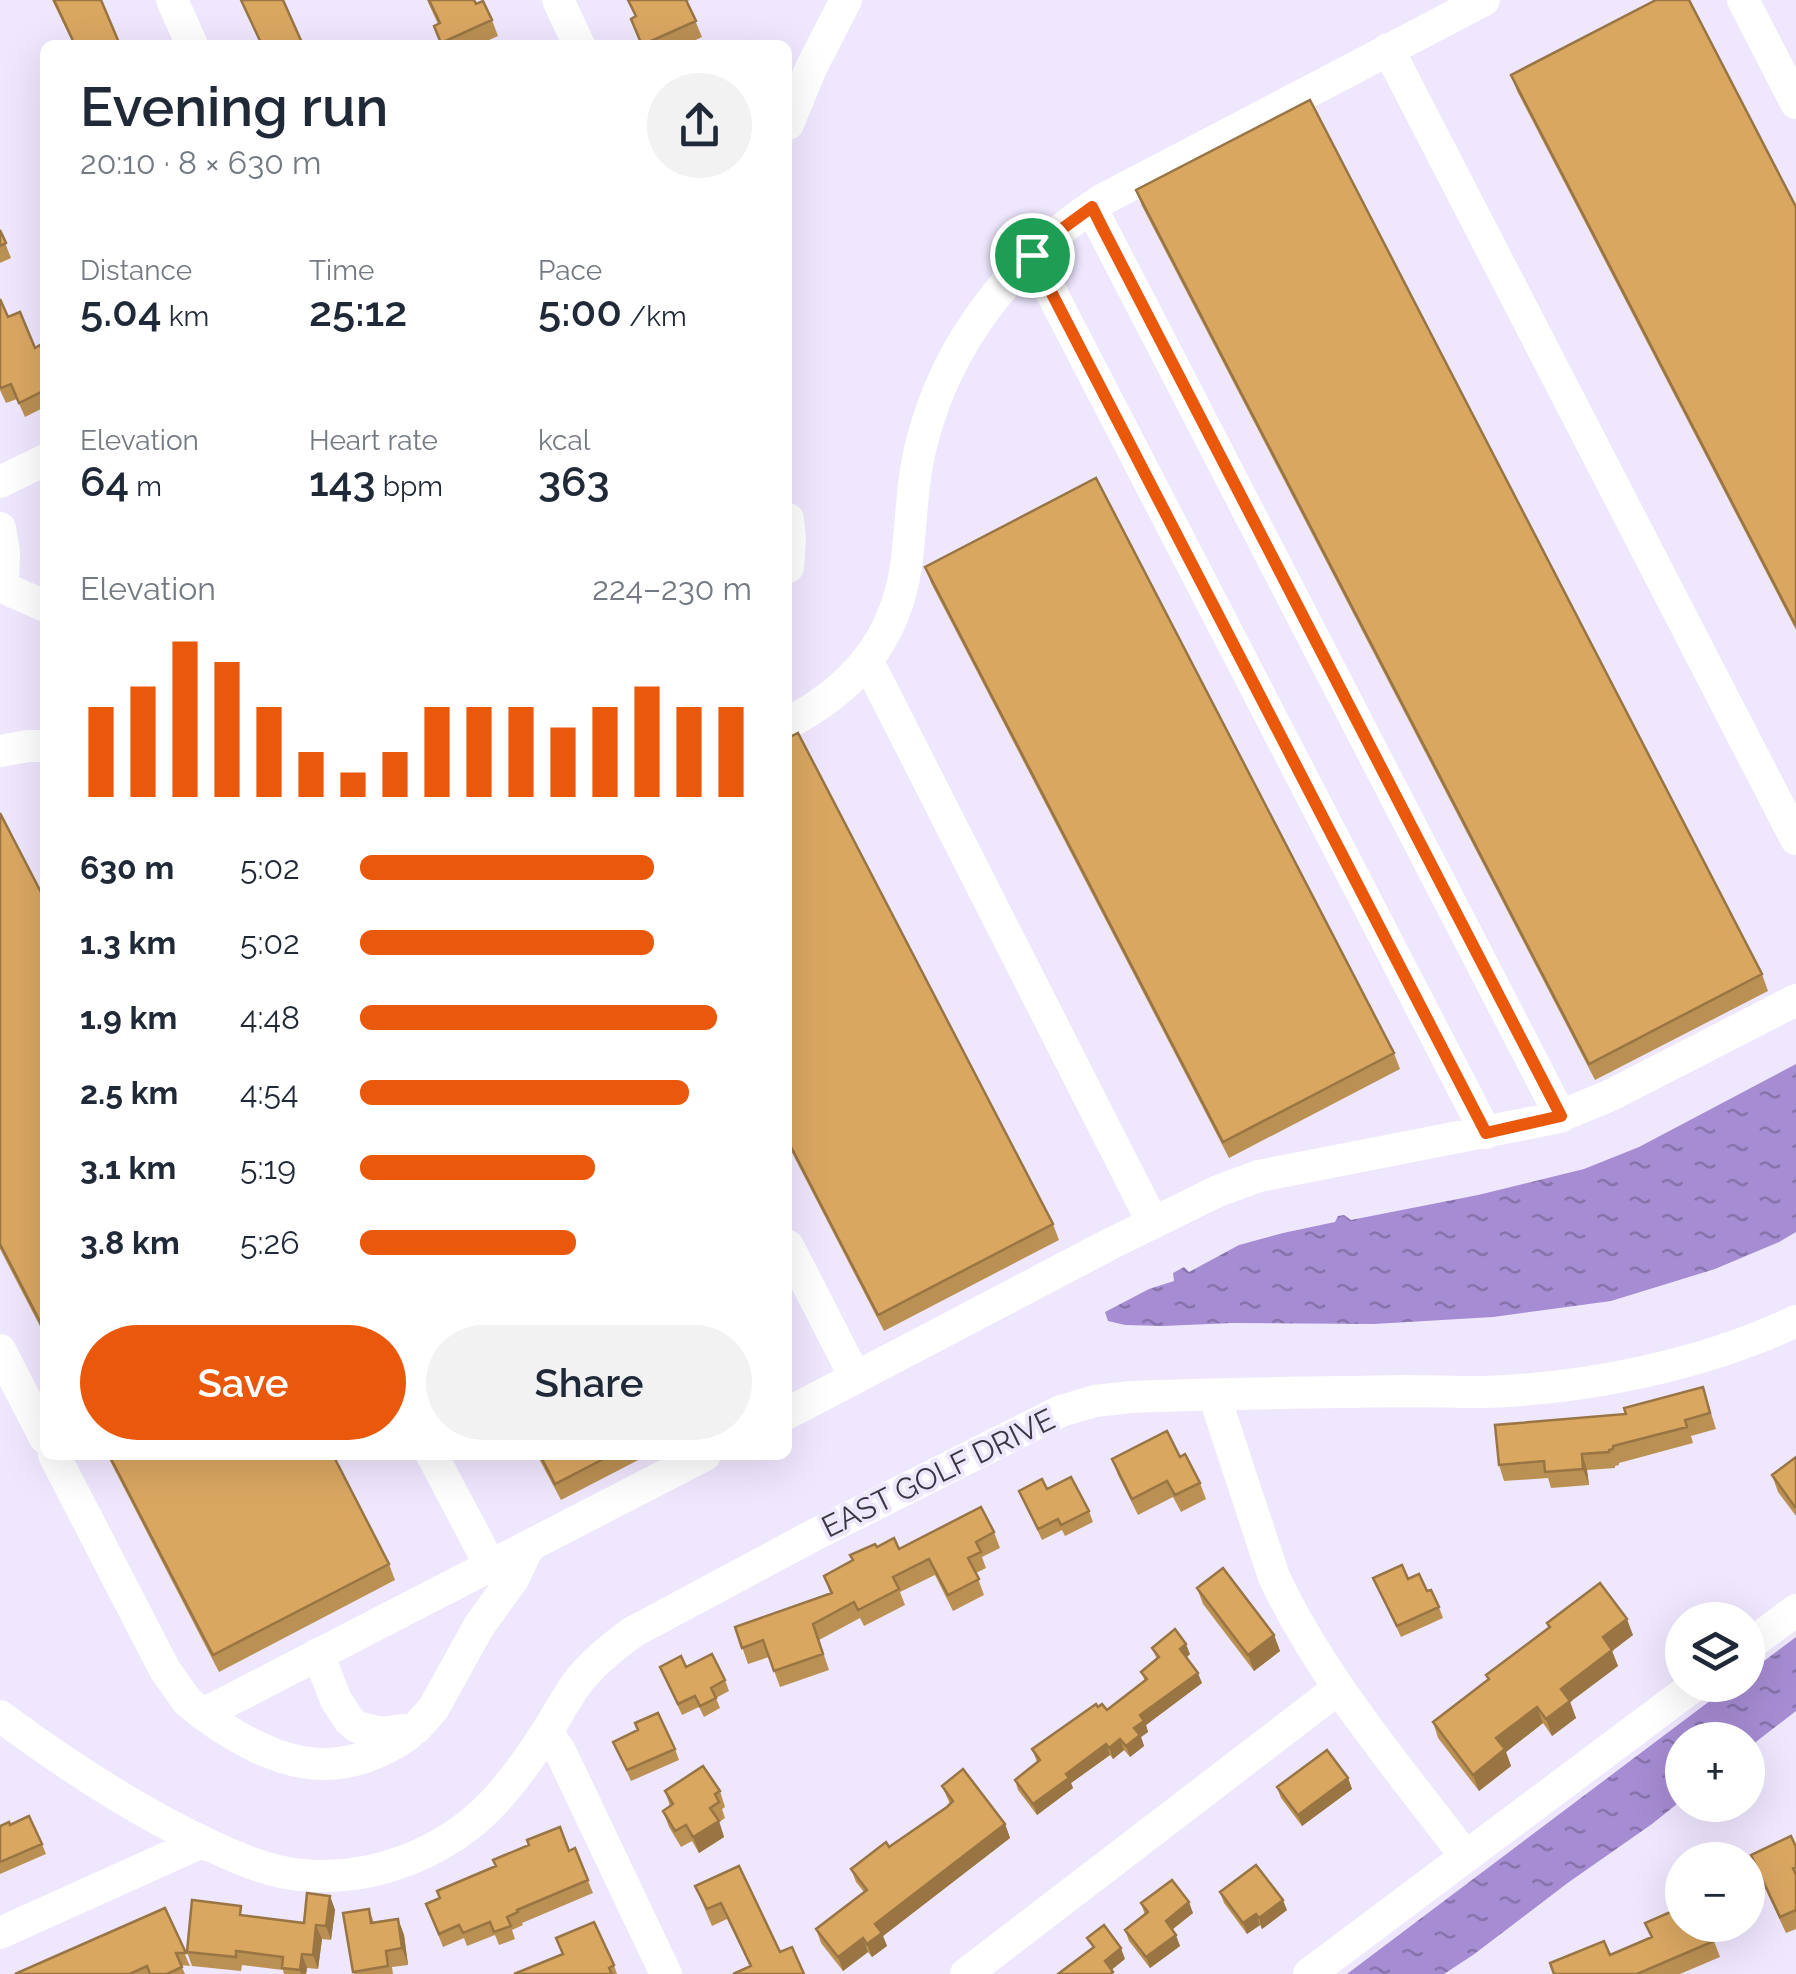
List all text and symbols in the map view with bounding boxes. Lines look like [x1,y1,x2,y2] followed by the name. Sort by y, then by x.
[647,73,752,178] button: share
[80,74,388,139] text: Evening run
[80,144,321,181] text: 20:10 · 8 × 630 m
[990,213,1075,298] pin
[1005,228,1060,283] icon: arrive
[80,254,192,287] text: Distance
[309,254,374,287] text: Time
[538,254,602,287] text: Pace
[80,287,162,336] text: 5.04
[309,287,407,336] text: 25:12
[538,287,622,336] text: 5:00
[162,300,209,333] text: km
[622,300,687,333] text: /km
[80,424,199,457] text: Elevation
[309,424,438,457] text: Heart rate
[538,424,590,457] text: kcal
[80,457,129,506] text: 64
[309,457,376,506] text: 143
[538,457,610,506] text: 363
[129,470,162,503] text: m
[376,470,443,503] text: bpm
[80,570,216,607] text: Elevation
[592,570,752,607] text: 224–230 m
[80,849,174,886] text: 630 m
[240,849,300,886] text: 5:02
[80,924,176,961] text: 1.3 km
[240,924,300,961] text: 5:02
[80,999,177,1036] text: 1.9 km
[240,999,300,1036] text: 4:48
[80,1074,178,1111] text: 2.5 km
[240,1074,298,1111] text: 4:54
[80,1149,176,1186] text: 3.1 km
[240,1149,296,1186] text: 5:19
[80,1224,180,1261] text: 3.8 km
[240,1224,299,1261] text: 5:26
[80,1325,406,1440] button: Save
[426,1325,752,1440] button: Share
[816,1401,1060,1545] street label: EAST GOLF DRIVE
[1665,1602,1765,1942] map controls
[1665,1602,1765,1702] button: layers
[1665,1722,1765,1822] button: +
[1665,1842,1765,1942] button: −

